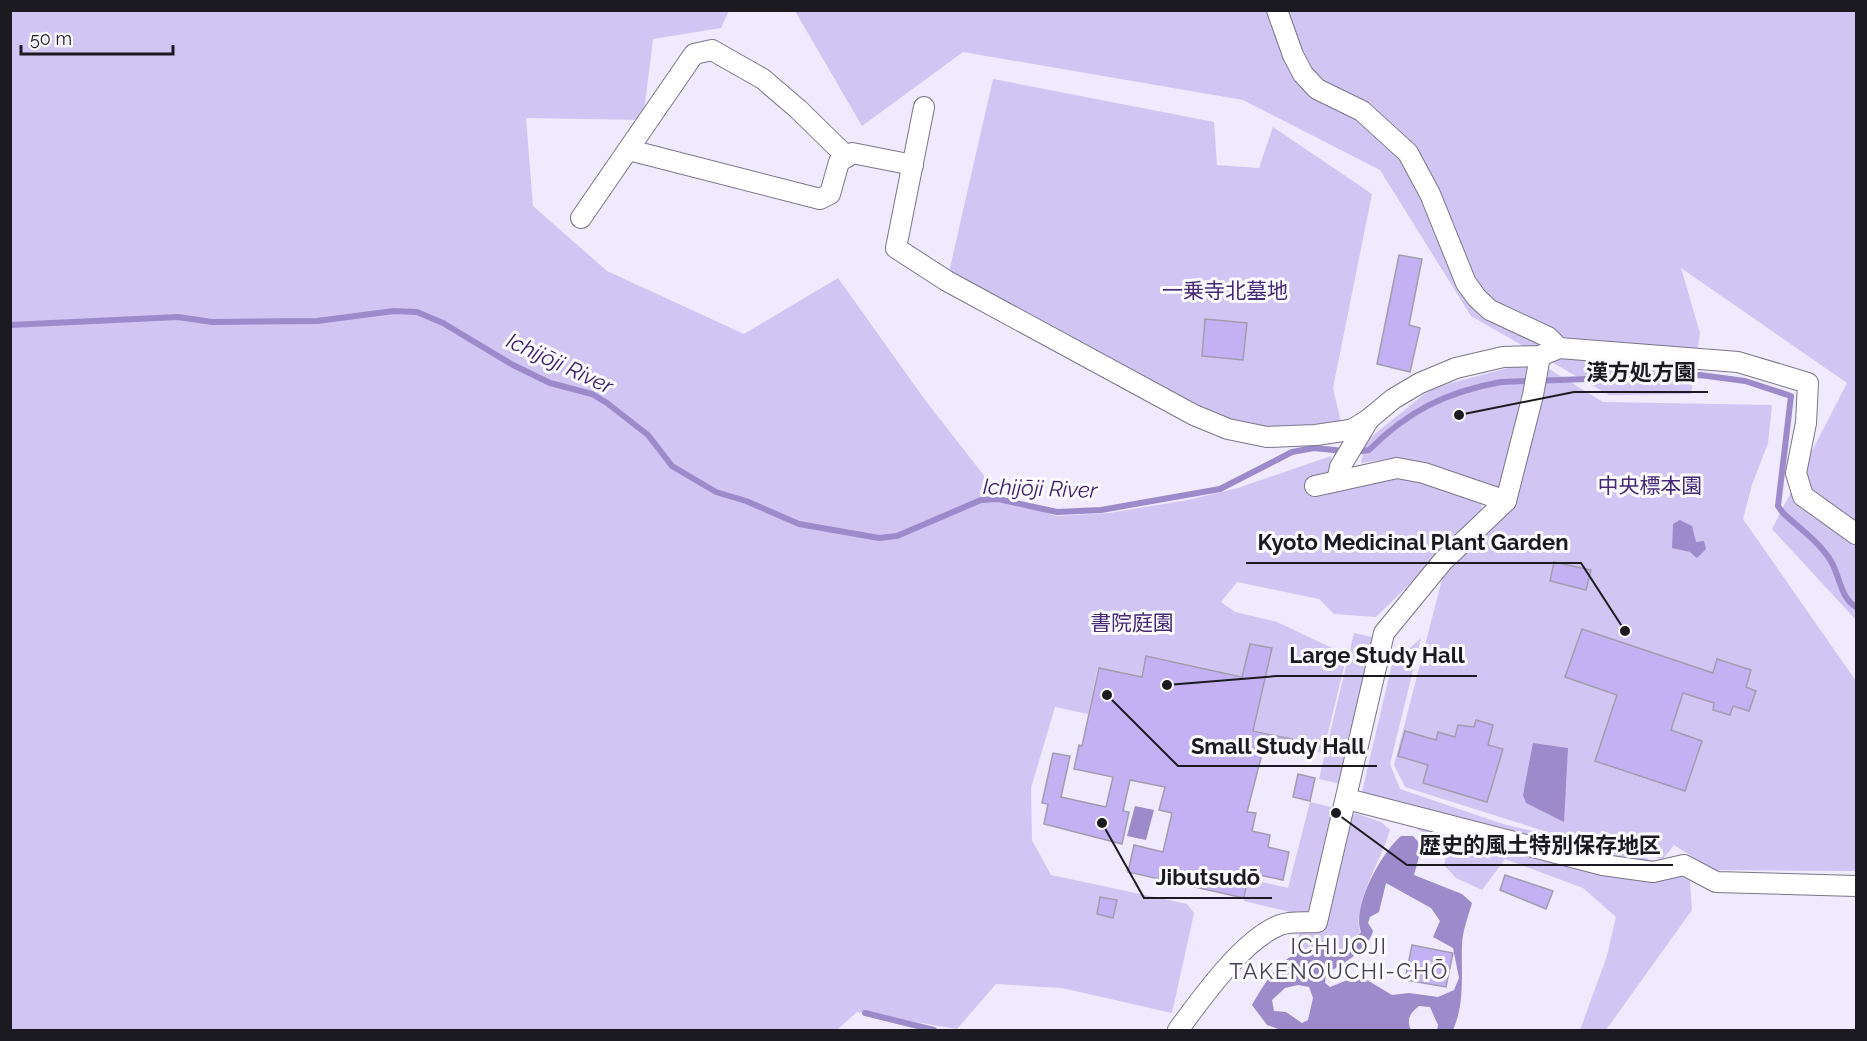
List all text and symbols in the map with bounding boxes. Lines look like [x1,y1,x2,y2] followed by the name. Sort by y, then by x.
[21,18,172,56] scale bar
[30,28,72,49] text: 50 m
[1162,278,1288,303] park label: 一乗寺北墓地
[503,327,619,400] water label: Ichijōji River
[1574,352,1708,392] callout: 漢方処方園
[1586,359,1696,385] text: 漢方処方園
[982,473,1099,503] water label: Ichijōji River
[1598,473,1703,498] park label: 中央標本園
[1246,523,1581,563] callout: Kyoto Medicinal Plant Garden
[1258,529,1568,555] text: Kyoto Medicinal Plant Garden
[1090,610,1174,635] park label: 書院庭園
[1277,636,1477,676] callout: Large Study Hall
[1289,642,1466,668] text: Large Study Hall
[1178,726,1377,766] callout: Small Study Hall
[1191,733,1366,759] text: Small Study Hall
[1407,825,1673,865] callout: 歴史的風土特別保存地区
[1419,832,1661,858] text: 歴史的風土特別保存地区
[1144,858,1272,898] callout: Jibutsudō
[1156,864,1260,890] text: Jibutsudō
[1229,933,1449,984] district label: ICHIJOJI TAKENOUCHI-CHŌ

